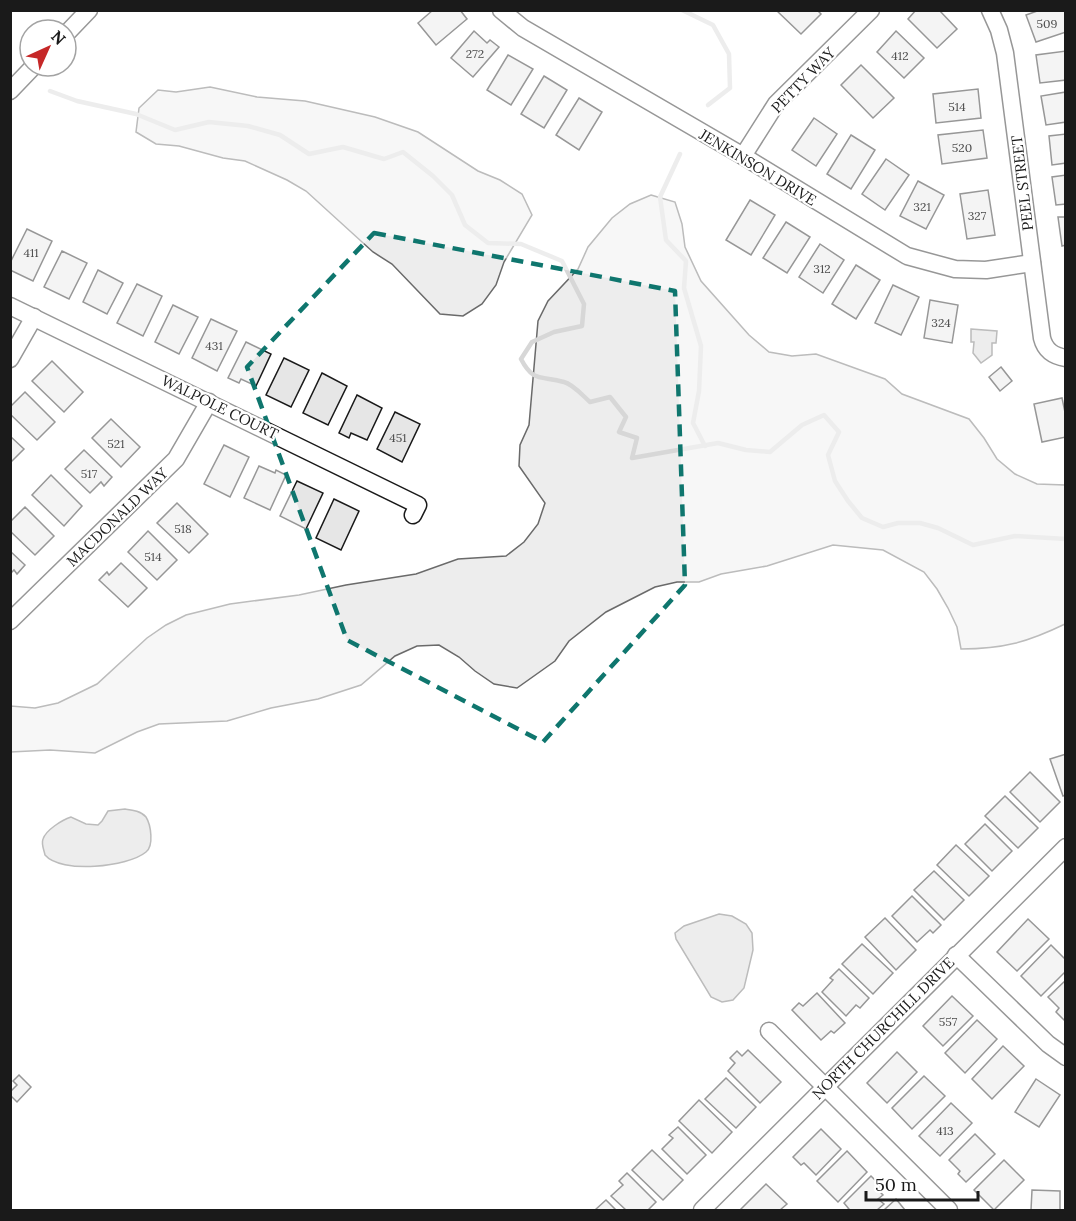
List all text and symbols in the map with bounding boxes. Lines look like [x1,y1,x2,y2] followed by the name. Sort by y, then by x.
[1037,16,1058,31] house number: 509
[18,18,78,78] north arrow
[47,26,70,49] text: N
[767,43,839,117] street label: PETTY WAY
[466,46,484,61] house number: 272
[891,48,909,63] house number: 412
[948,99,966,114] house number: 514
[695,124,820,209] street label: JENKINSON DRIVE
[1007,134,1037,232] street label: PEEL STREET
[952,140,972,155] house number: 520
[913,199,931,214] house number: 321
[968,208,987,223] house number: 327
[23,245,39,260] house number: 411
[813,261,831,276] house number: 312
[931,315,951,330] house number: 324
[205,338,223,353] house number: 431
[158,370,282,444] street label: WALPOLE COURT
[389,430,407,445] house number: 451
[107,436,125,451] house number: 521
[62,463,172,570] street label: MACDONALD WAY
[81,466,98,481] house number: 517
[174,521,192,536] house number: 518
[144,549,162,564] house number: 514
[808,953,958,1103] street label: NORTH CHURCHILL DRIVE
[939,1014,958,1029] house number: 557
[936,1123,954,1138] house number: 413
[866,1164,978,1202] scale bar
[875,1173,917,1196] text: 50 m

